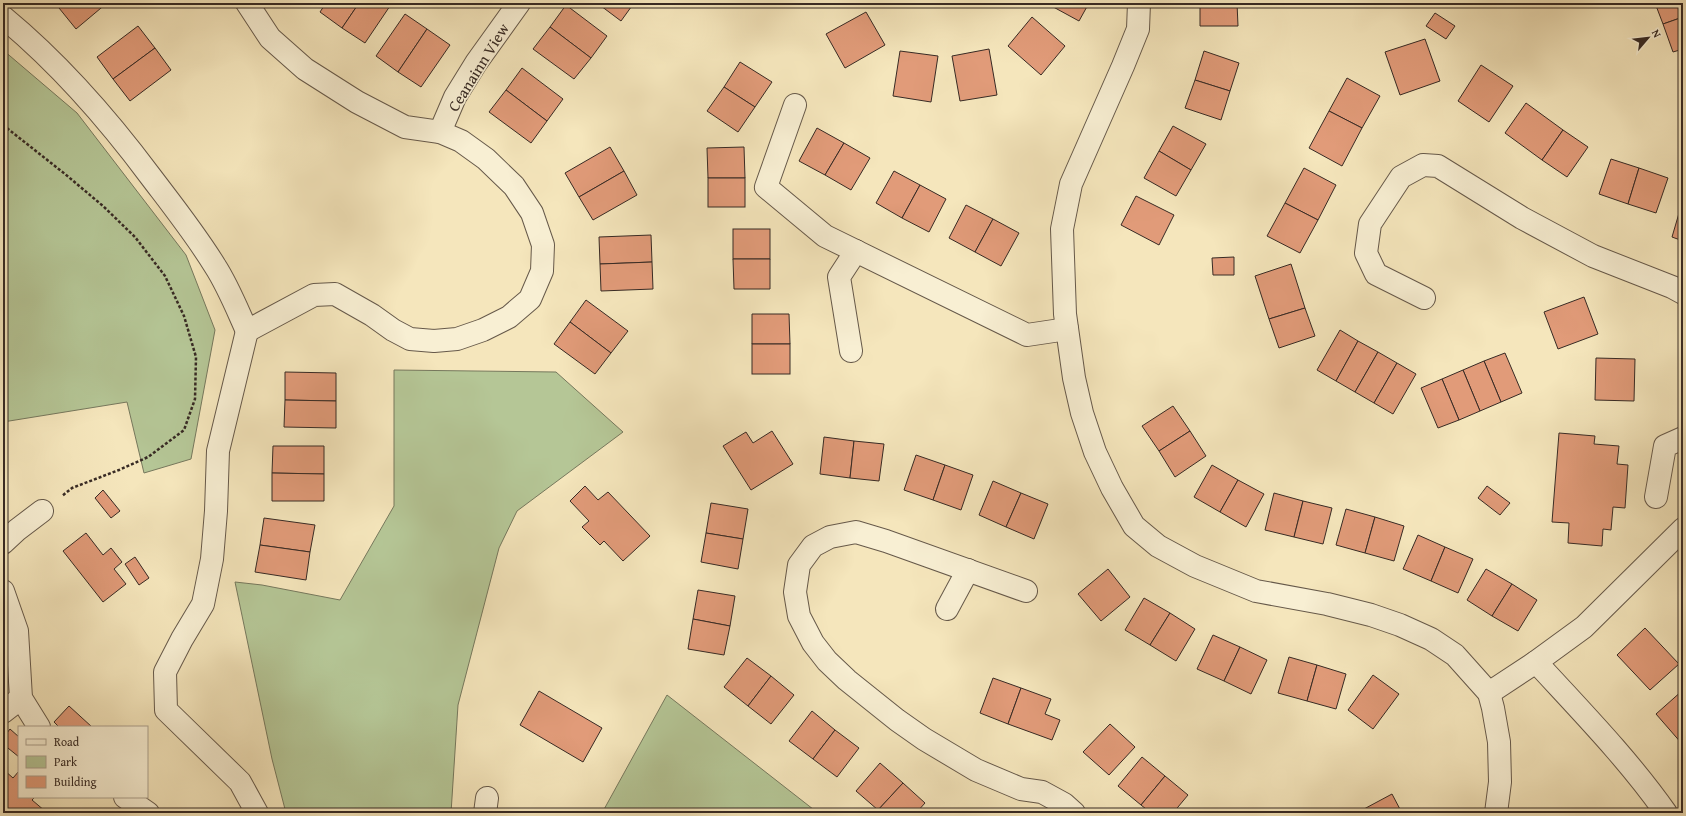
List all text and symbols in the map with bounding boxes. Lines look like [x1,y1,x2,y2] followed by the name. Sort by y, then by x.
[441,18,515,116] street label: Ceanainn View
[1628,18,1668,58] north arrow
[1648,26,1666,41] text: N
[18,726,148,798] legend
[54,733,80,750] text: Road
[54,753,78,770] text: Park
[54,773,97,790] text: Building

